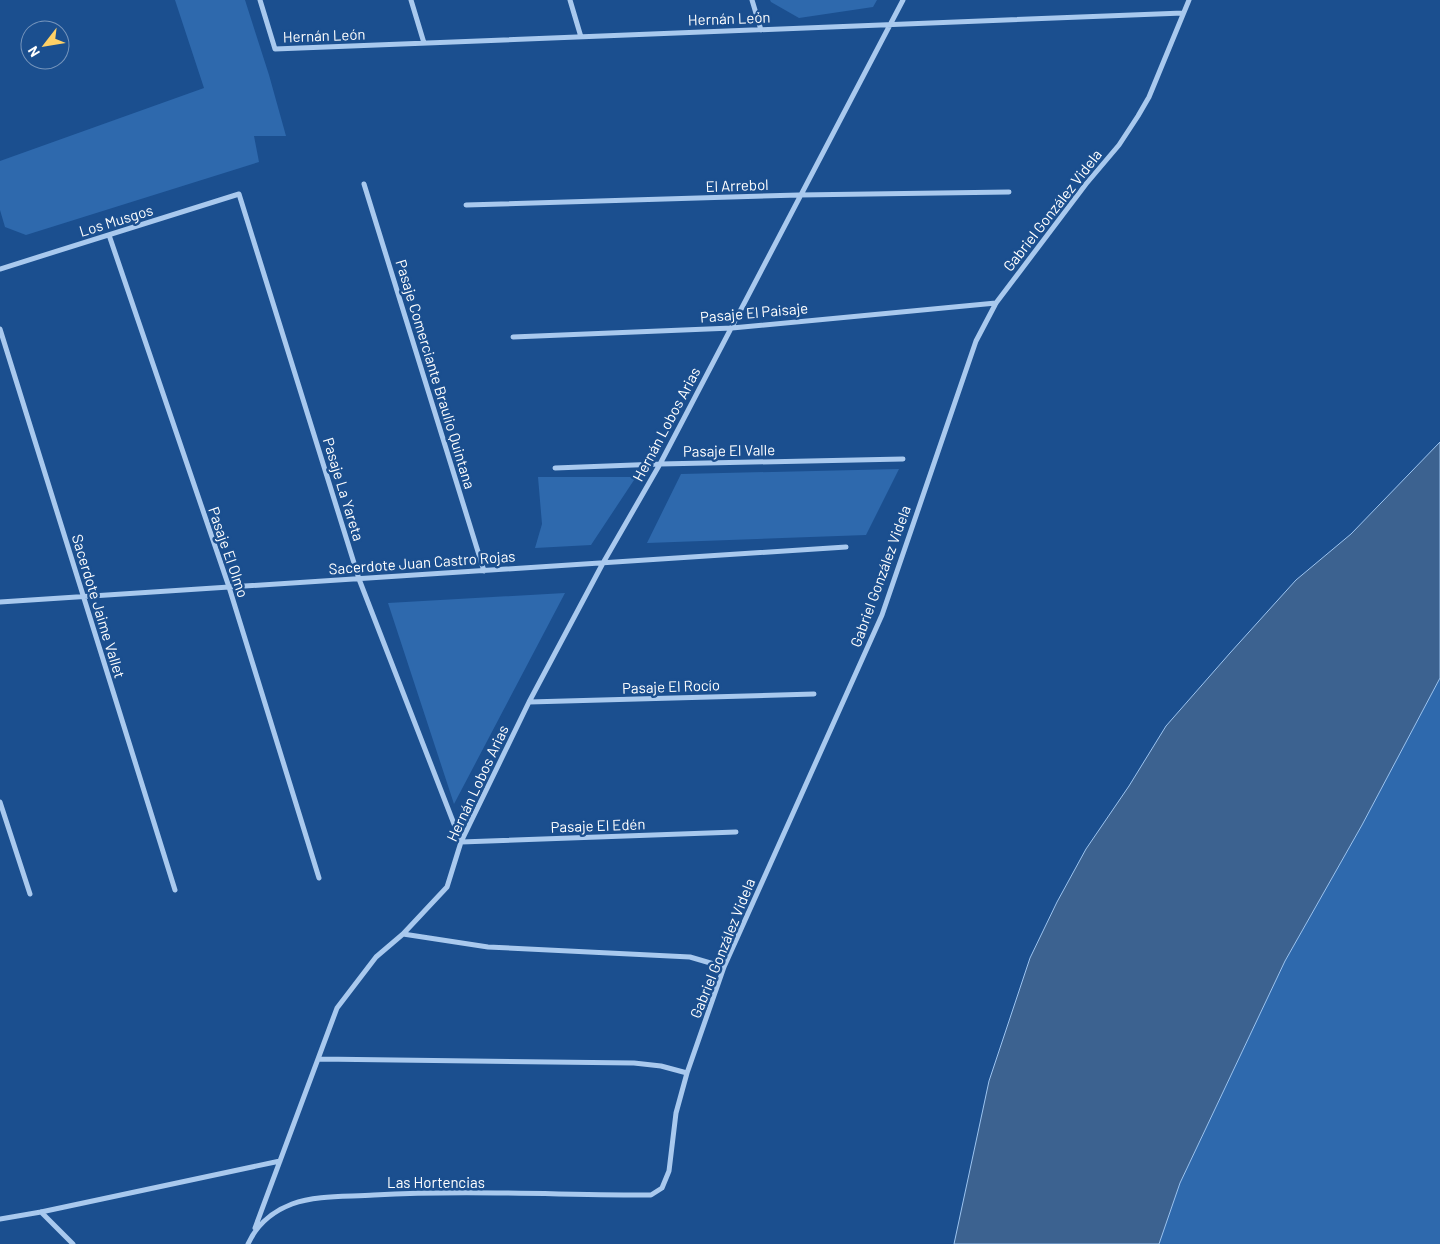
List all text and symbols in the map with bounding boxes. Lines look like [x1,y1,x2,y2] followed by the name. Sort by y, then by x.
[687,8,771,28] street label: Hernán León
[20,20,70,70] north arrow
[282,25,366,45] street label: Hernán León
[24,44,43,60] text: N
[999,146,1105,274] street label: Gabriel González Videla
[705,175,769,195] street label: El Arrebol
[77,200,155,240] street label: Los Musgos
[392,257,480,491] street label: Pasaje Comerciante Braulio Quintana
[699,298,809,326] street label: Pasaje El Paisaje
[628,364,704,484] street label: Hernán Lobos Arias
[320,435,368,543] street label: Pasaje La Yareta
[683,440,775,460] street label: Pasaje El Valle
[846,503,914,649] street label: Gabriel González Videla
[205,504,253,600] street label: Pasaje El Olmo
[69,532,129,680] street label: Sacerdote Jaime Vallet
[328,546,516,578] street label: Sacerdote Juan Castro Rojas
[622,675,720,697] street label: Pasaje El Rocío
[442,722,512,844] street label: Hernán Lobos Arias
[550,814,646,836] street label: Pasaje El Edén
[686,875,758,1021] street label: Gabriel González Videla
[387,1173,485,1191] street label: Las Hortencias

